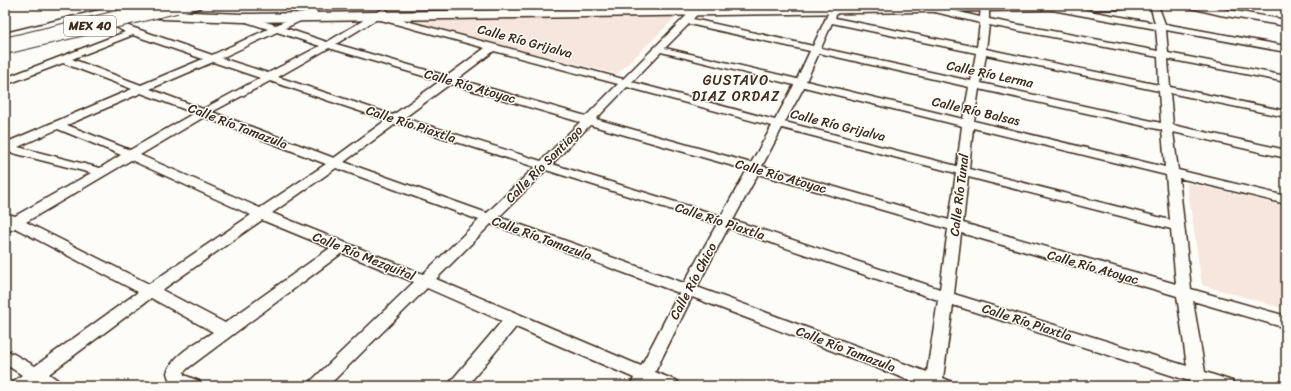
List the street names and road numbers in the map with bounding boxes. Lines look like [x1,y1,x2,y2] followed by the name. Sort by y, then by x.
[64,16,116,36] road number: MEX 40
[475,17,575,65] street label: Calle Río Grijalva
[945,54,1036,94] street label: Calle Río Lerma
[422,62,519,110] street label: Calle Río Atoyac
[930,90,1023,132] street label: Calle Río Balsas
[185,96,292,156] street label: Calle Río Tamazula
[363,99,459,150] street label: Calle Río Piaxtla
[788,102,889,148] street label: Calle Río Grijalva
[500,119,589,208] street label: Calle Río Santiago
[733,152,830,200] street label: Calle Río Atoyac
[943,152,976,238] street label: Calle Río Tunal
[672,196,768,247] street label: Calle Río Piaxtla
[489,209,596,267] street label: Calle Río Tamazula
[309,225,419,287] street label: Calle Río Mezquital
[663,238,723,324] street label: Calle Río Chico
[1045,243,1142,291] street label: Calle Río Atoyac
[979,297,1075,348] street label: Calle Río Piaxtla
[793,319,900,379] street label: Calle Río Tamazula

